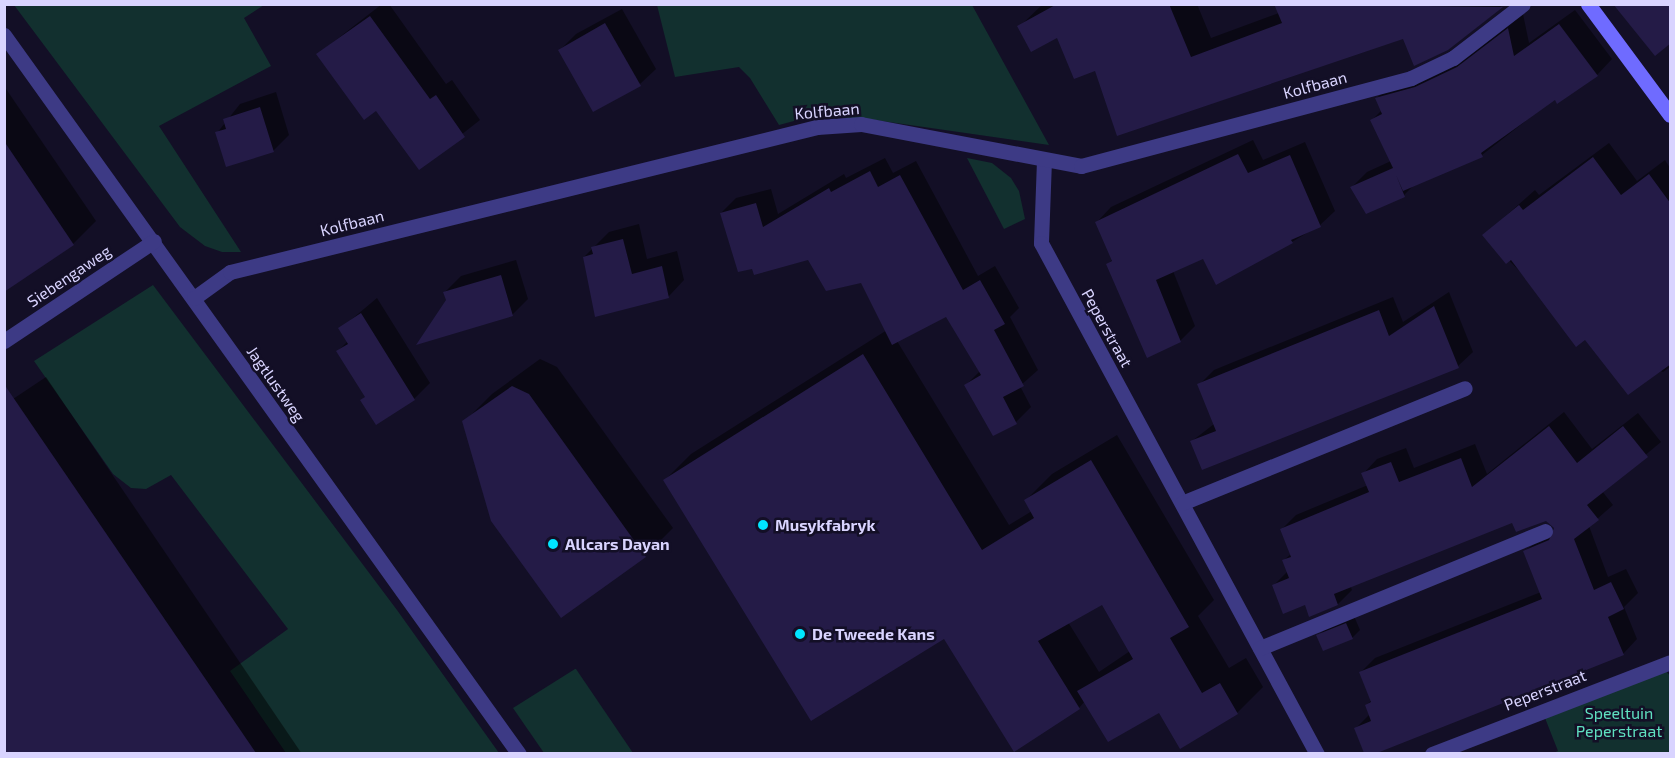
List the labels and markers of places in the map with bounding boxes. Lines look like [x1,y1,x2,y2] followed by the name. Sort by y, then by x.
[775,515,875,535] place label: Musykfabryk
[756,518,770,532] marker: Musykfabryk
[565,534,670,554] place label: Allcars Dayan
[546,537,560,551] marker: Allcars Dayan
[812,624,935,644] place label: De Tweede Kans
[793,627,807,641] marker: De Tweede Kans

